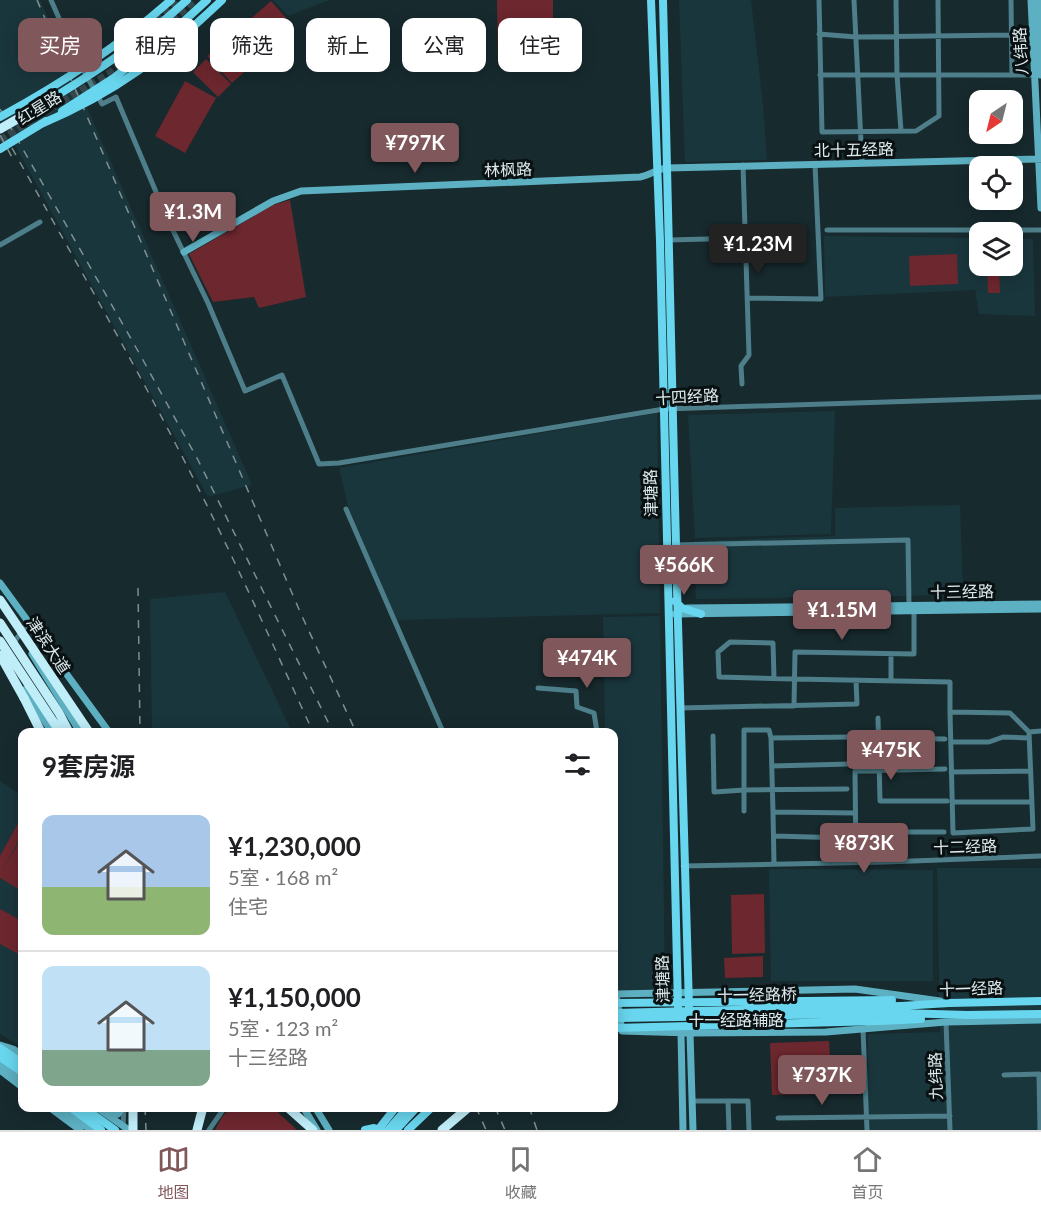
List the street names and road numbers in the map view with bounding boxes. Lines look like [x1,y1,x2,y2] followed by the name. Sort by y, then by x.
[1009,27,1031,75] street label: 八纬路
[14,86,64,128] street label: 红星路
[814,139,894,159] street label: 北十五经路
[484,159,532,179] street label: 林枫路
[655,385,719,407] street label: 十四经路
[640,469,660,517] street label: 津塘路
[930,581,994,601] street label: 十三经路
[23,613,75,677] street label: 津滨大道
[933,835,997,857] street label: 十二经路
[652,955,672,1003] street label: 津塘路
[939,977,1003,999] street label: 十一经路
[717,984,797,1004] street label: 十一经路桥
[688,1010,784,1029] street label: 十一经路辅路
[925,1052,945,1100] street label: 九纬路

